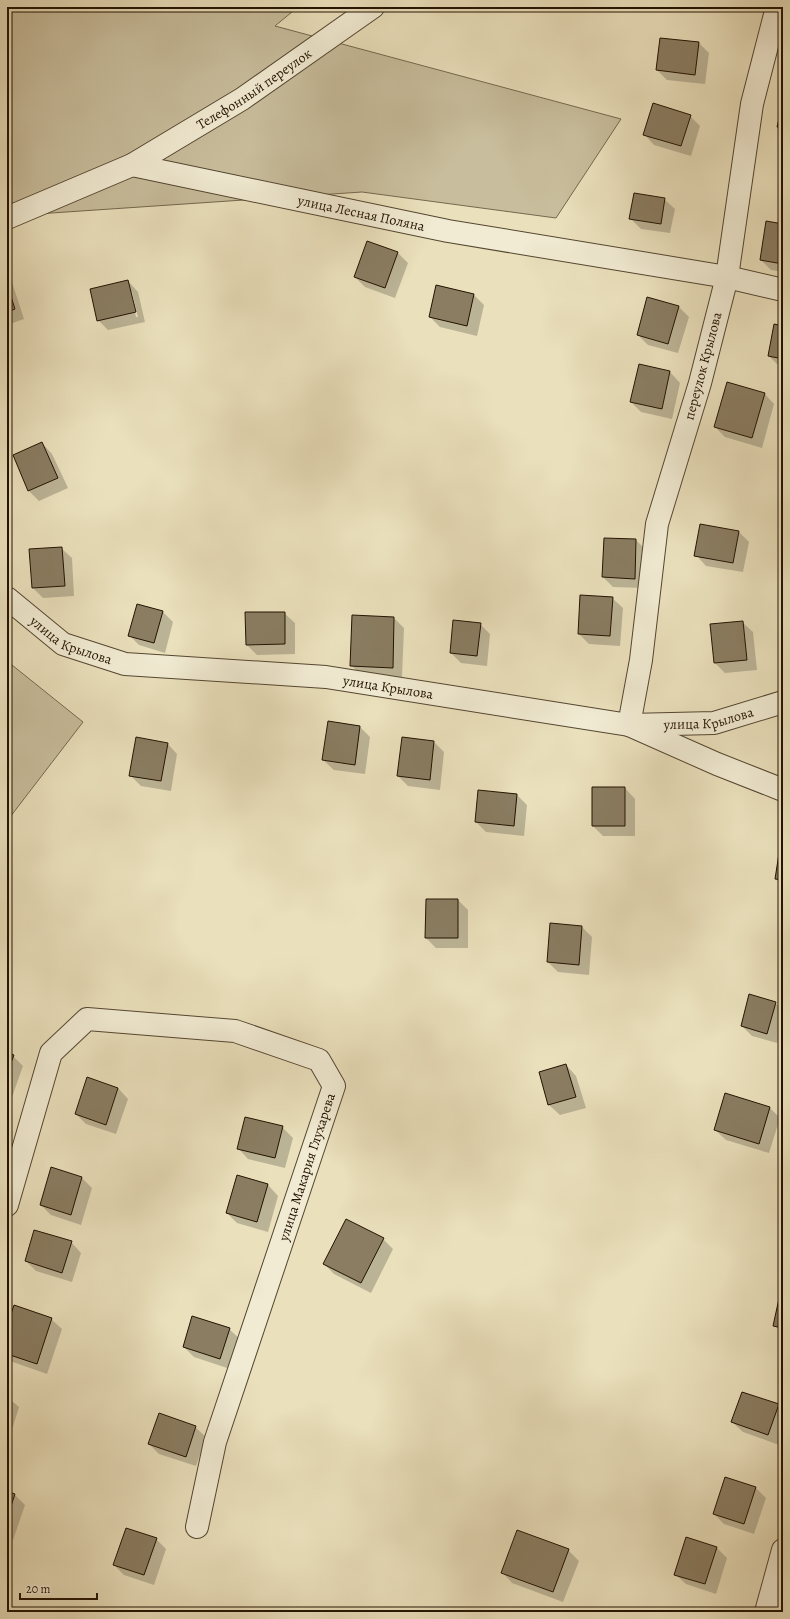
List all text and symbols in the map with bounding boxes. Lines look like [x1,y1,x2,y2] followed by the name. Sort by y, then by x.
[193,44,315,134] street label: Телефонный переулок
[295,190,427,236] street label: улица Лесная Поляна
[679,309,727,422] street label: переулок Крылова
[25,611,115,669] street label: улица Крылова
[341,670,435,703] street label: улица Крылова
[662,702,756,734] street label: улица Крылова
[274,1090,340,1244] street label: улица Макария Глухарева
[20,1575,97,1601] scale bar
[26,1581,50,1597] text: 20 m

